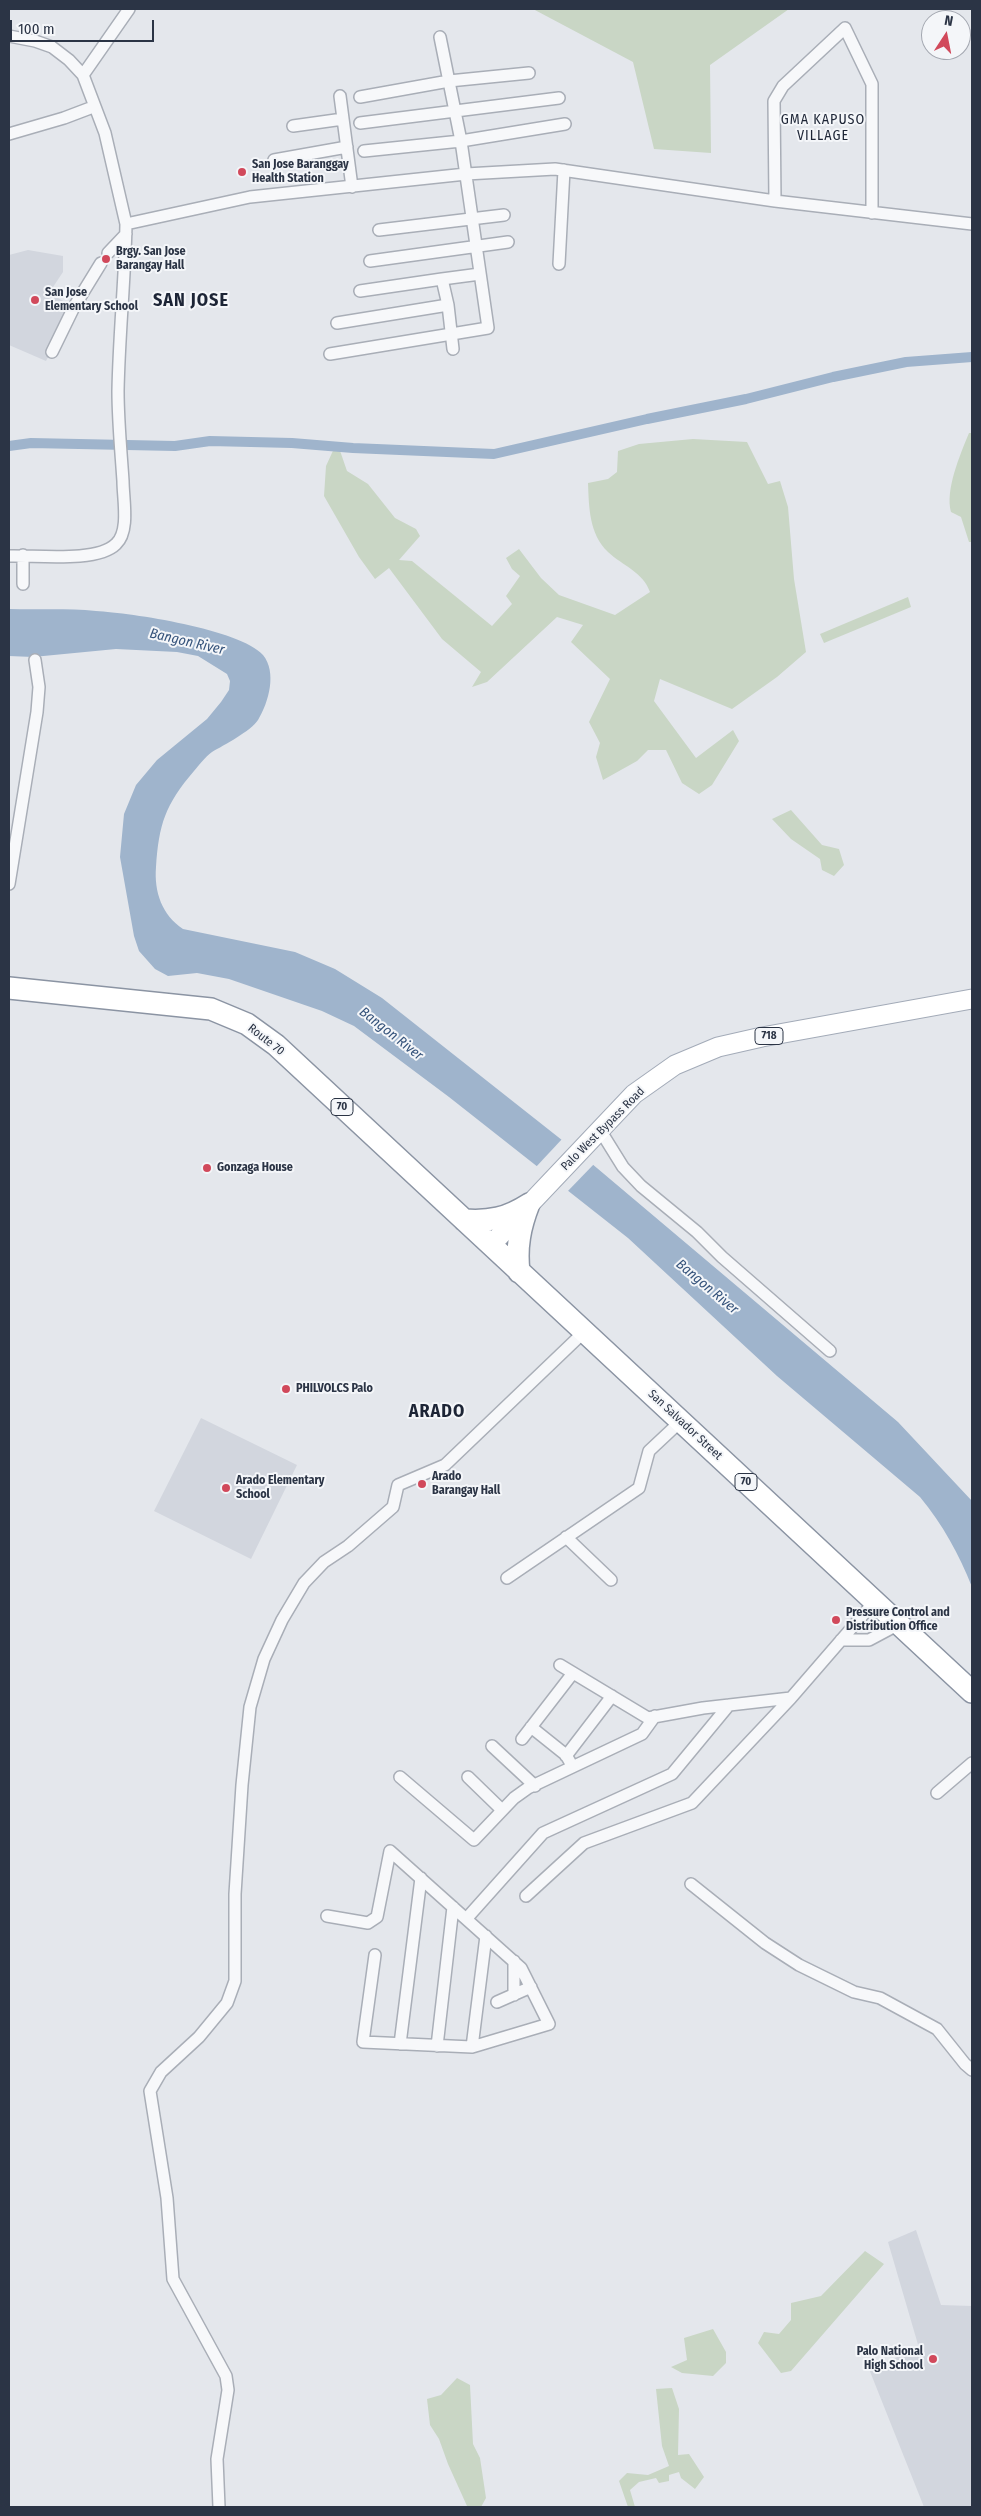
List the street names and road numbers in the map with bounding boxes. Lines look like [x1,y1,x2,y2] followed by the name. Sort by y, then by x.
[245,1021,287,1059] street label: Route 70
[755,1028,783,1044] road number: 718
[558,1084,648,1174] street label: Palo West Bypass Road
[331,1098,353,1116] road number: 70
[645,1387,725,1463] street label: San Salvador Street
[735,1474,757,1490] road number: 70

